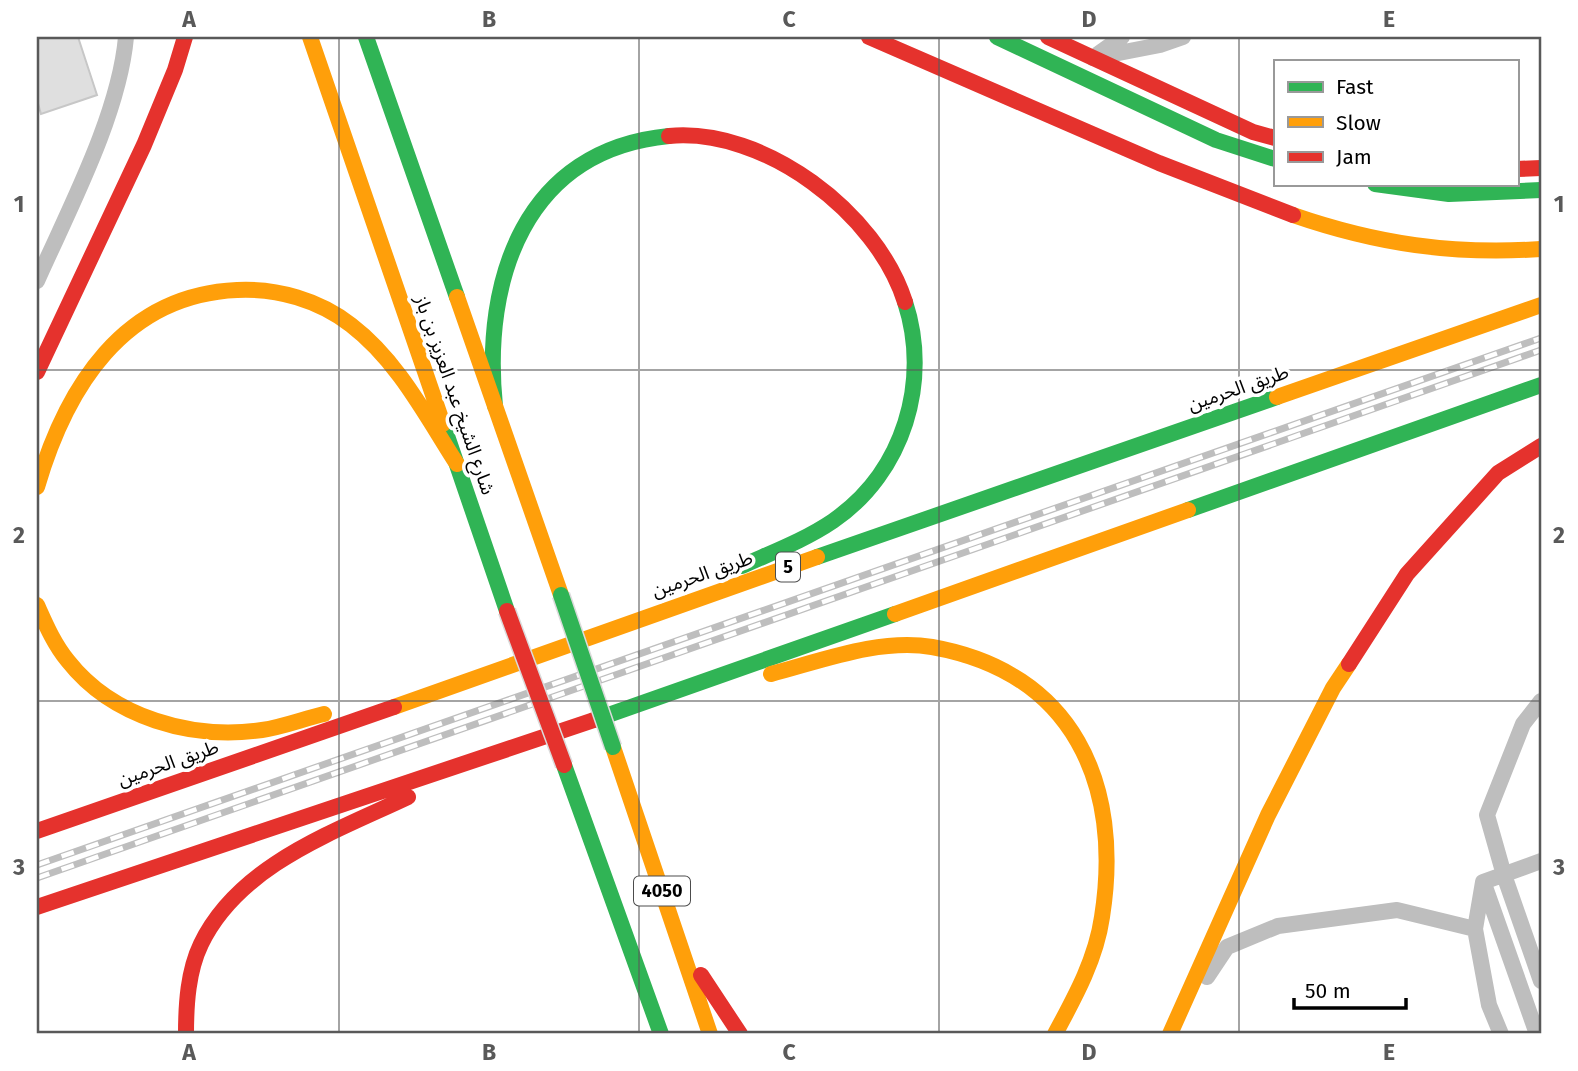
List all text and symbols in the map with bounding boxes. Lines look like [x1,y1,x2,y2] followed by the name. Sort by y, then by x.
[181,5,196,33] text: A
[482,5,496,33] text: B
[782,5,796,33] text: C
[1082,5,1097,33] text: D
[1383,5,1395,33] text: E
[1274,60,1518,186] legend
[1336,74,1374,100] text: Fast
[1336,110,1381,136] text: Slow
[1336,144,1372,170] text: Jam
[14,190,24,218] text: 1
[1554,190,1564,218] text: 1
[407,291,500,499] street label: شارع الشيخ عبد العزيز بن باز
[1185,360,1292,416] street label: طريق الحرمين
[13,521,25,549] text: 2
[1553,521,1565,549] text: 2
[649,546,756,602] street label: طريق الحرمين
[776,552,800,582] road number: 5
[115,735,222,791] street label: طريق الحرمين
[12,853,25,881] text: 3
[1552,853,1565,881] text: 3
[634,876,690,906] road number: 4050
[1294,966,1406,1010] scale bar
[1305,978,1351,1004] text: 50 m
[181,1038,196,1066] text: A
[482,1038,496,1066] text: B
[782,1038,796,1066] text: C
[1082,1038,1097,1066] text: D
[1383,1038,1395,1066] text: E

